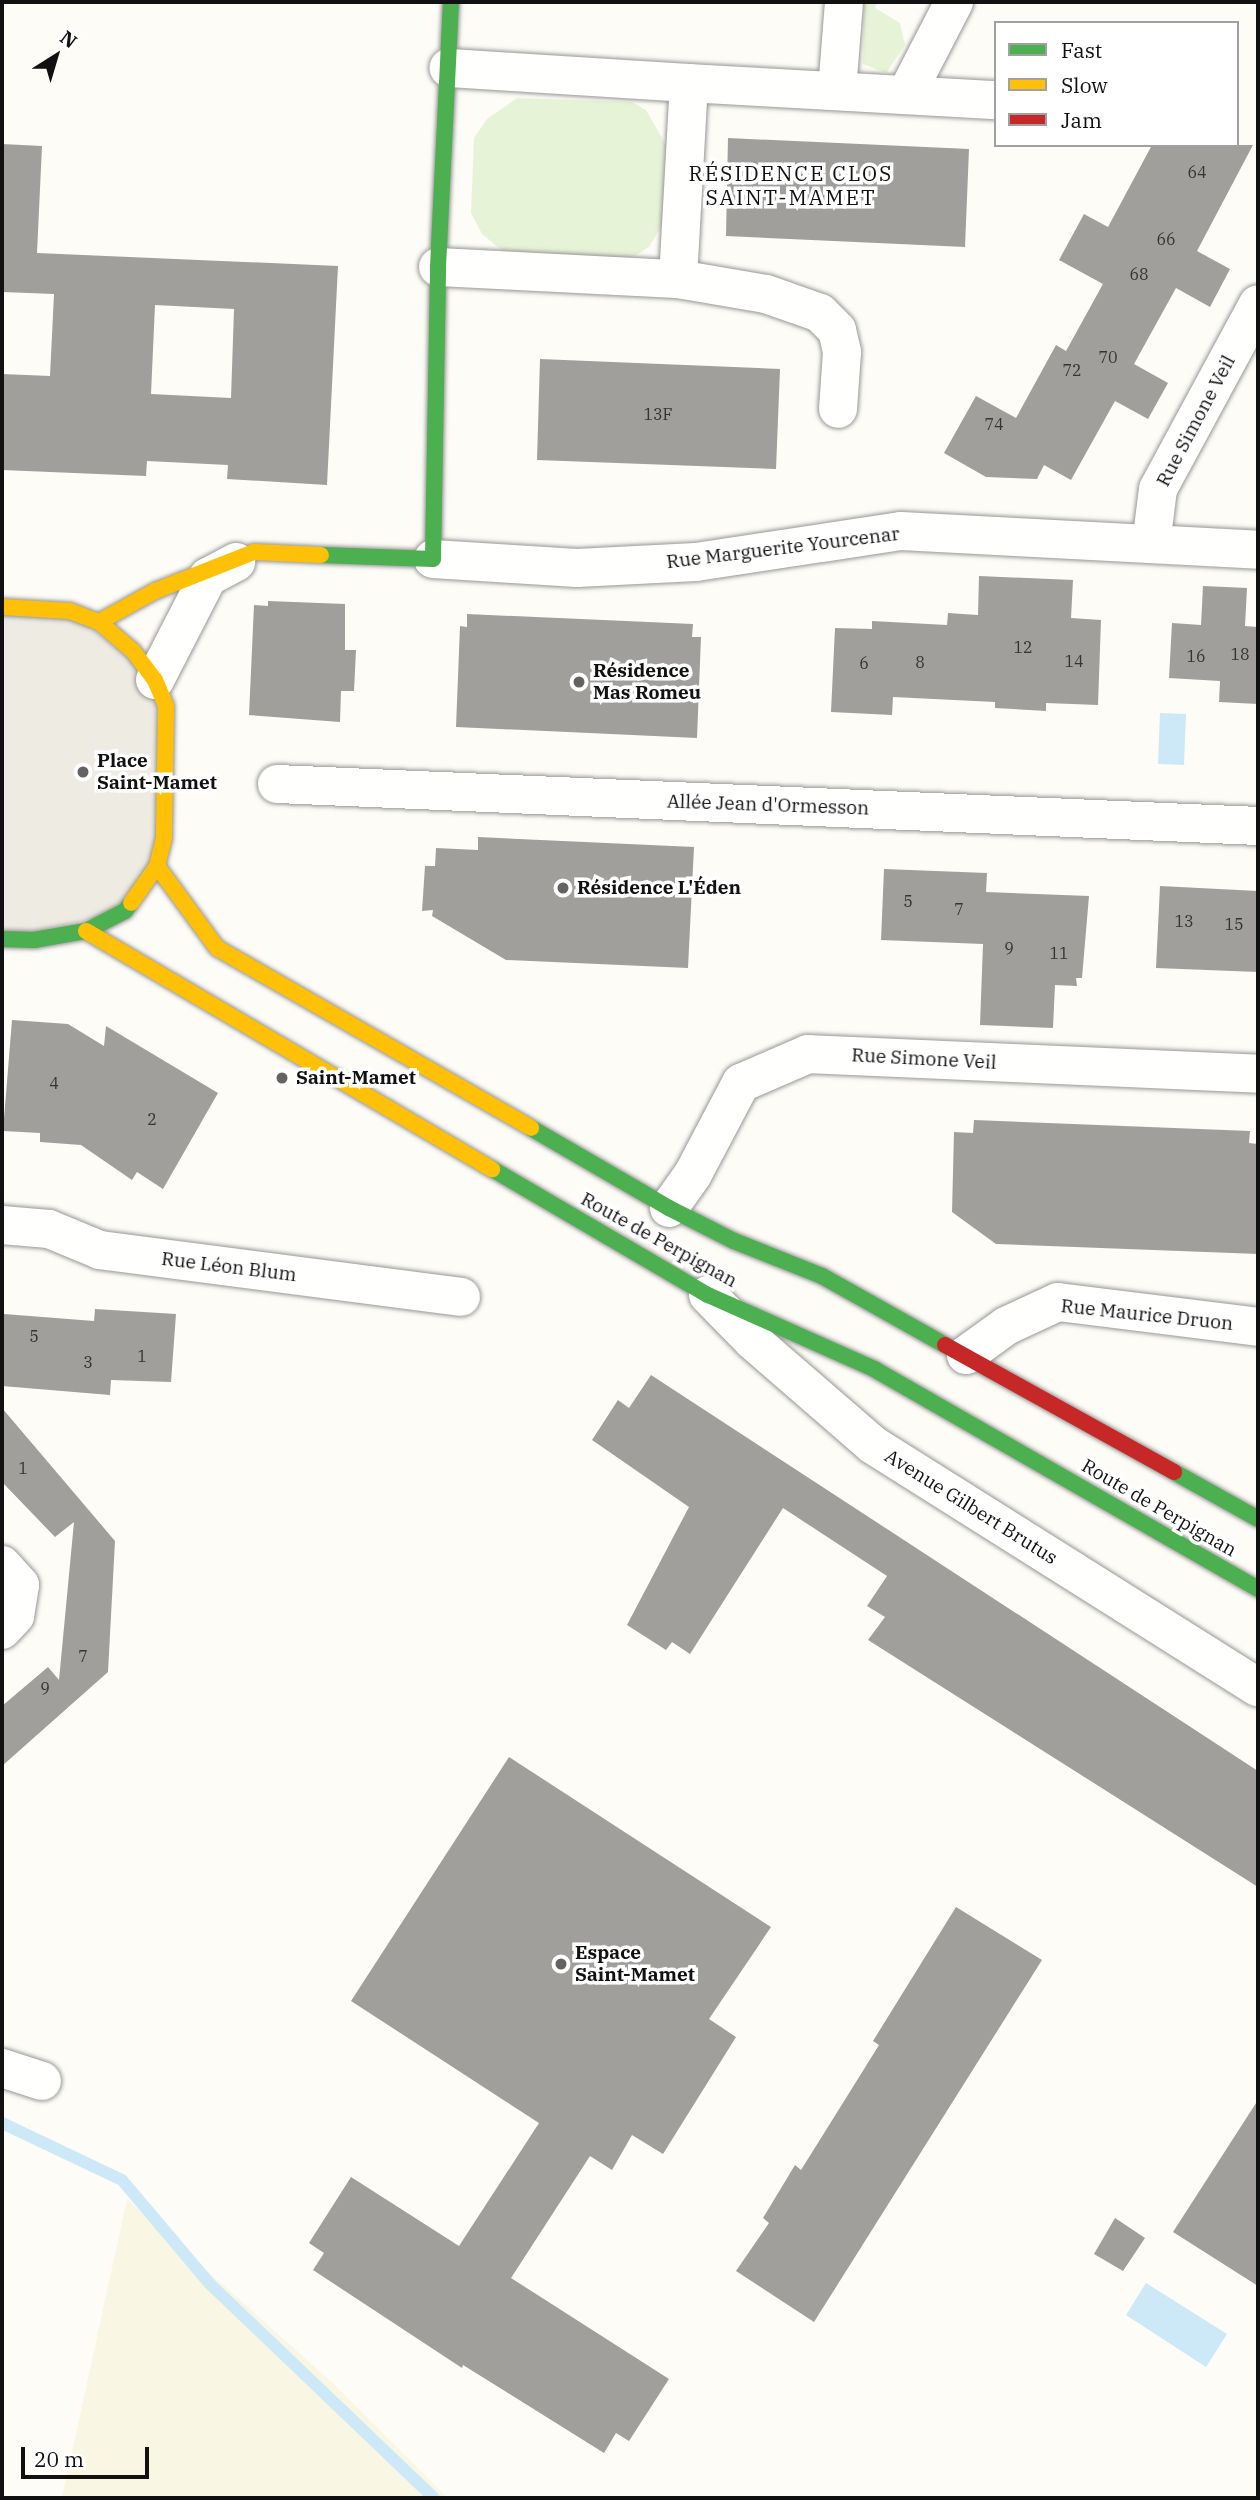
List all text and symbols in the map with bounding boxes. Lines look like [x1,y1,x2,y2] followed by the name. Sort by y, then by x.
[21,21,91,91] north arrow
[994,21,1239,147] legend
[55,25,82,53] text: N
[1061,36,1102,64] text: Fast
[1061,71,1108,99] text: Slow
[1061,106,1102,134] text: Jam
[690,160,892,210] district label: RÉSIDENCE CLOS SAINT-MAMET
[1187,162,1207,182] house number: 64
[1156,229,1176,249] house number: 66
[1129,264,1149,284] house number: 68
[1098,347,1118,367] house number: 70
[1152,352,1240,490] street label: Rue Simone Veil
[1062,360,1082,380] house number: 72
[643,404,673,424] house number: 13F
[984,414,1004,434] house number: 74
[665,522,901,574] street label: Rue Marguerite Yourcenar
[1013,637,1033,657] house number: 12
[1230,644,1250,664] house number: 18
[1186,646,1206,666] house number: 16
[1064,651,1084,671] house number: 14
[915,652,925,672] house number: 8
[859,653,869,673] house number: 6
[593,660,701,704] place label: Résidence Mas Romeu
[571,674,587,690] marker: Résidence Mas Romeu
[97,750,217,794] place label: Place Saint-Mamet
[75,764,91,780] marker: Place Saint-Mamet
[666,790,870,820] street label: Allée Jean d'Ormesson
[577,877,741,899] place label: Résidence L'Éden
[555,880,571,896] marker: Résidence L'Éden
[903,891,913,911] house number: 5
[954,899,964,919] house number: 7
[1174,911,1194,931] house number: 13
[1224,914,1244,934] house number: 15
[1004,938,1014,958] house number: 9
[1049,943,1069,963] house number: 11
[851,1044,997,1074] street label: Rue Simone Veil
[296,1067,416,1089] place label: Saint-Mamet
[274,1070,290,1086] marker: Saint-Mamet
[49,1073,59,1093] house number: 4
[147,1109,157,1129] house number: 2
[577,1188,741,1292] street label: Route de Perpignan
[160,1247,298,1287] street label: Rue Léon Blum
[1060,1295,1234,1335] street label: Rue Maurice Druon
[29,1326,39,1346] house number: 5
[137,1346,147,1366] house number: 1
[83,1352,93,1372] house number: 3
[881,1445,1061,1569] street label: Avenue Gilbert Brutus
[1077,1454,1241,1562] street label: Route de Perpignan
[18,1458,28,1478] house number: 1
[78,1646,88,1666] house number: 7
[40,1678,50,1698] house number: 9
[575,1942,695,1986] place label: Espace Saint-Mamet
[553,1956,569,1972] marker: Espace Saint-Mamet
[24,2434,152,2478] scale bar
[34,2445,84,2473] text: 20 m

